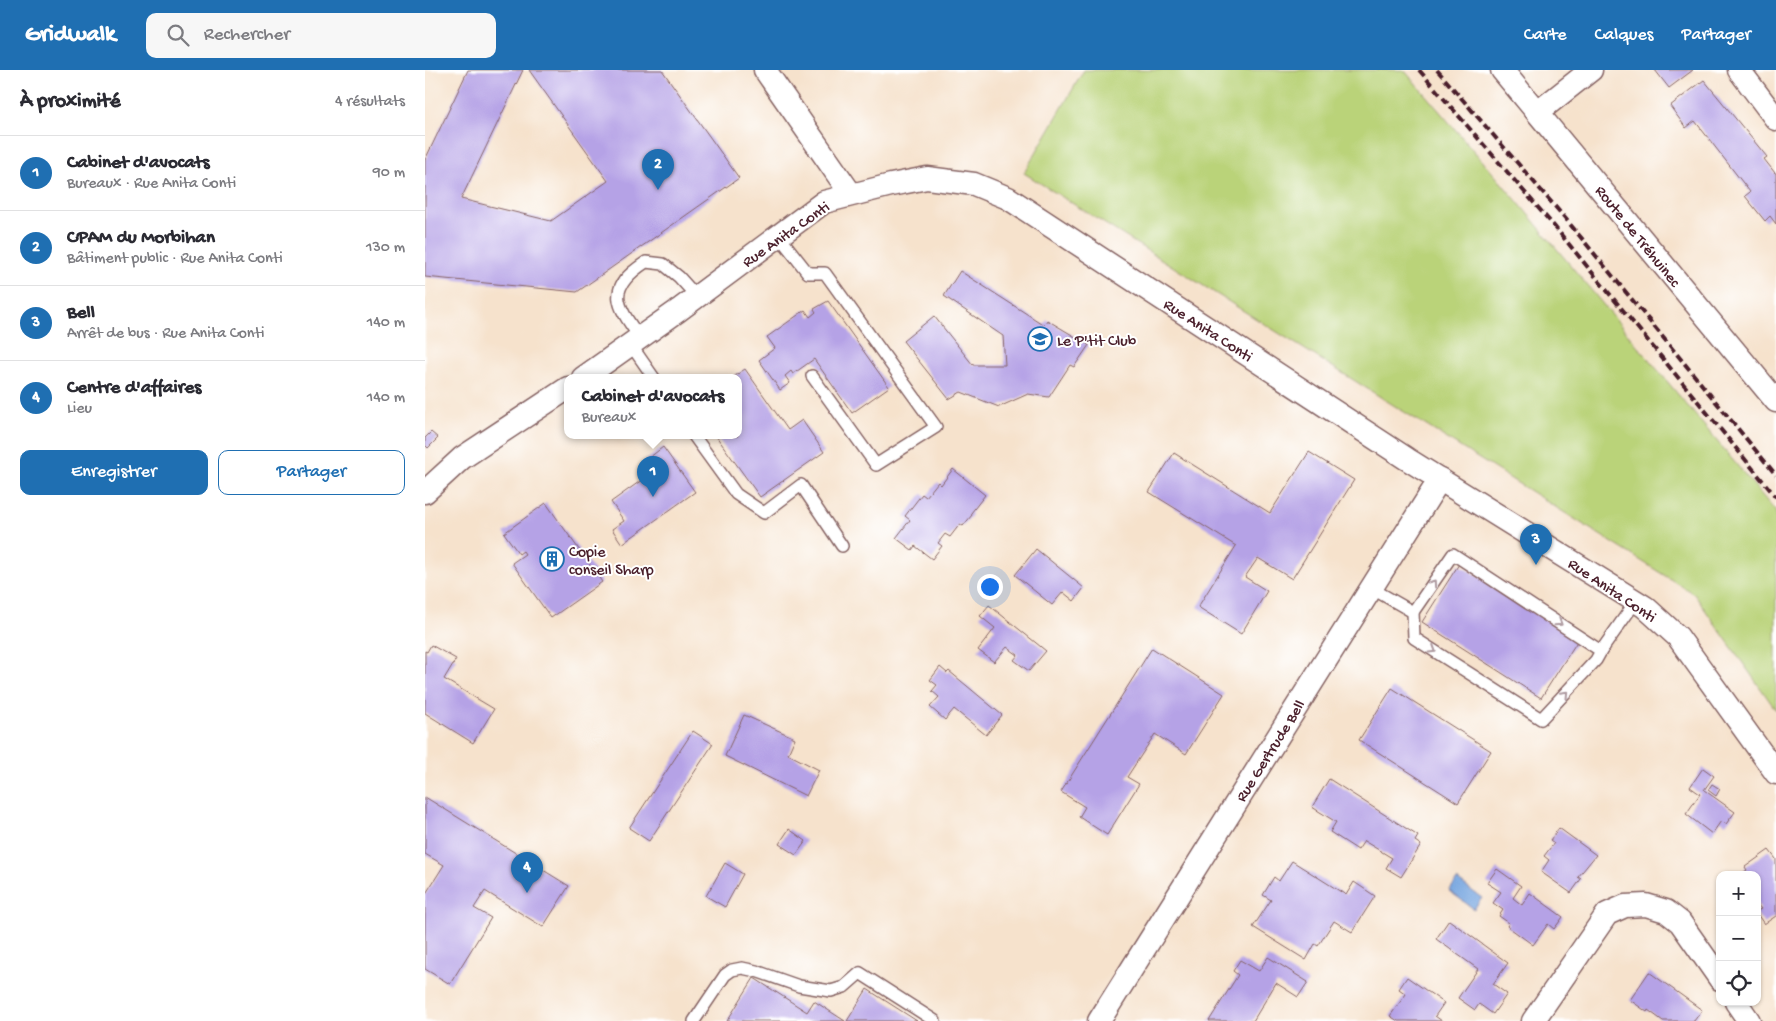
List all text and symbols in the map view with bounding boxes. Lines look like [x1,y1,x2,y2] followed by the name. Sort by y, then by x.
[146,13,496,58] search box
[25,21,116,50] text: Gridwalk
[164,21,192,49] icon: search
[204,24,290,47] text: Rechercher
[1524,25,1567,46] text: Carte
[1595,25,1653,46] text: Calques
[1681,25,1751,46] text: Partager
[20,90,121,115] text: À proximité
[335,93,405,112] text: 4 résultats
[642,149,674,190] pin: 2
[67,152,210,175] text: Cabinet d'avocats
[33,164,39,183] text: 1
[373,164,405,183] text: 90 m
[67,175,236,194] text: Bureaux · Rue Anita Conti
[1590,183,1683,292] street label: Route de Tréhuinec
[740,199,834,273] street label: Rue Anita Conti
[67,227,215,250] text: CPAM du Morbihan
[32,239,40,258] text: 2
[366,239,405,258] text: 130 m
[67,250,283,269] text: Bâtiment public · Rue Anita Conti
[1159,296,1255,368] street label: Rue Anita Conti
[67,302,95,325] text: Bell
[32,314,40,333] text: 3
[367,314,405,333] text: 140 m
[67,325,264,344] text: Arrêt de bus · Rue Anita Conti
[1027,326,1053,352] school or university icon: Le P'tit Club
[1057,333,1137,352] place label: Le P'tit Club
[564,374,742,439] popup
[67,377,201,400] text: Centre d'affaires
[582,386,724,409] text: Cabinet d'avocats
[32,389,40,408] text: 4
[367,389,405,408] text: 140 m
[67,400,92,419] text: Lieu
[582,409,636,428] text: Bureaux
[20,450,208,495] button: Enregistrer
[218,450,405,495] button: Partager
[637,456,669,497] pin: 1
[1520,524,1552,565] pin: 3
[569,544,654,581] place label: Copie conseil Sharp
[539,546,565,572] building icon: Copie conseil Sharp
[1563,555,1659,628] street label: Rue Anita Conti
[977,574,1003,600] your location
[1427,579,1436,589] one-way arrow
[1554,617,1563,627] one-way arrow
[1427,644,1436,653] one-way arrow
[1559,691,1568,700] one-way arrow
[1233,697,1311,806] street label: Rue Gertrude Bell
[511,852,543,893] pin: 4
[1716,871,1761,1006] map controls
[1716,871,1761,916] button: +
[1716,916,1761,961] button: −
[1716,961,1761,1006] button: locate

